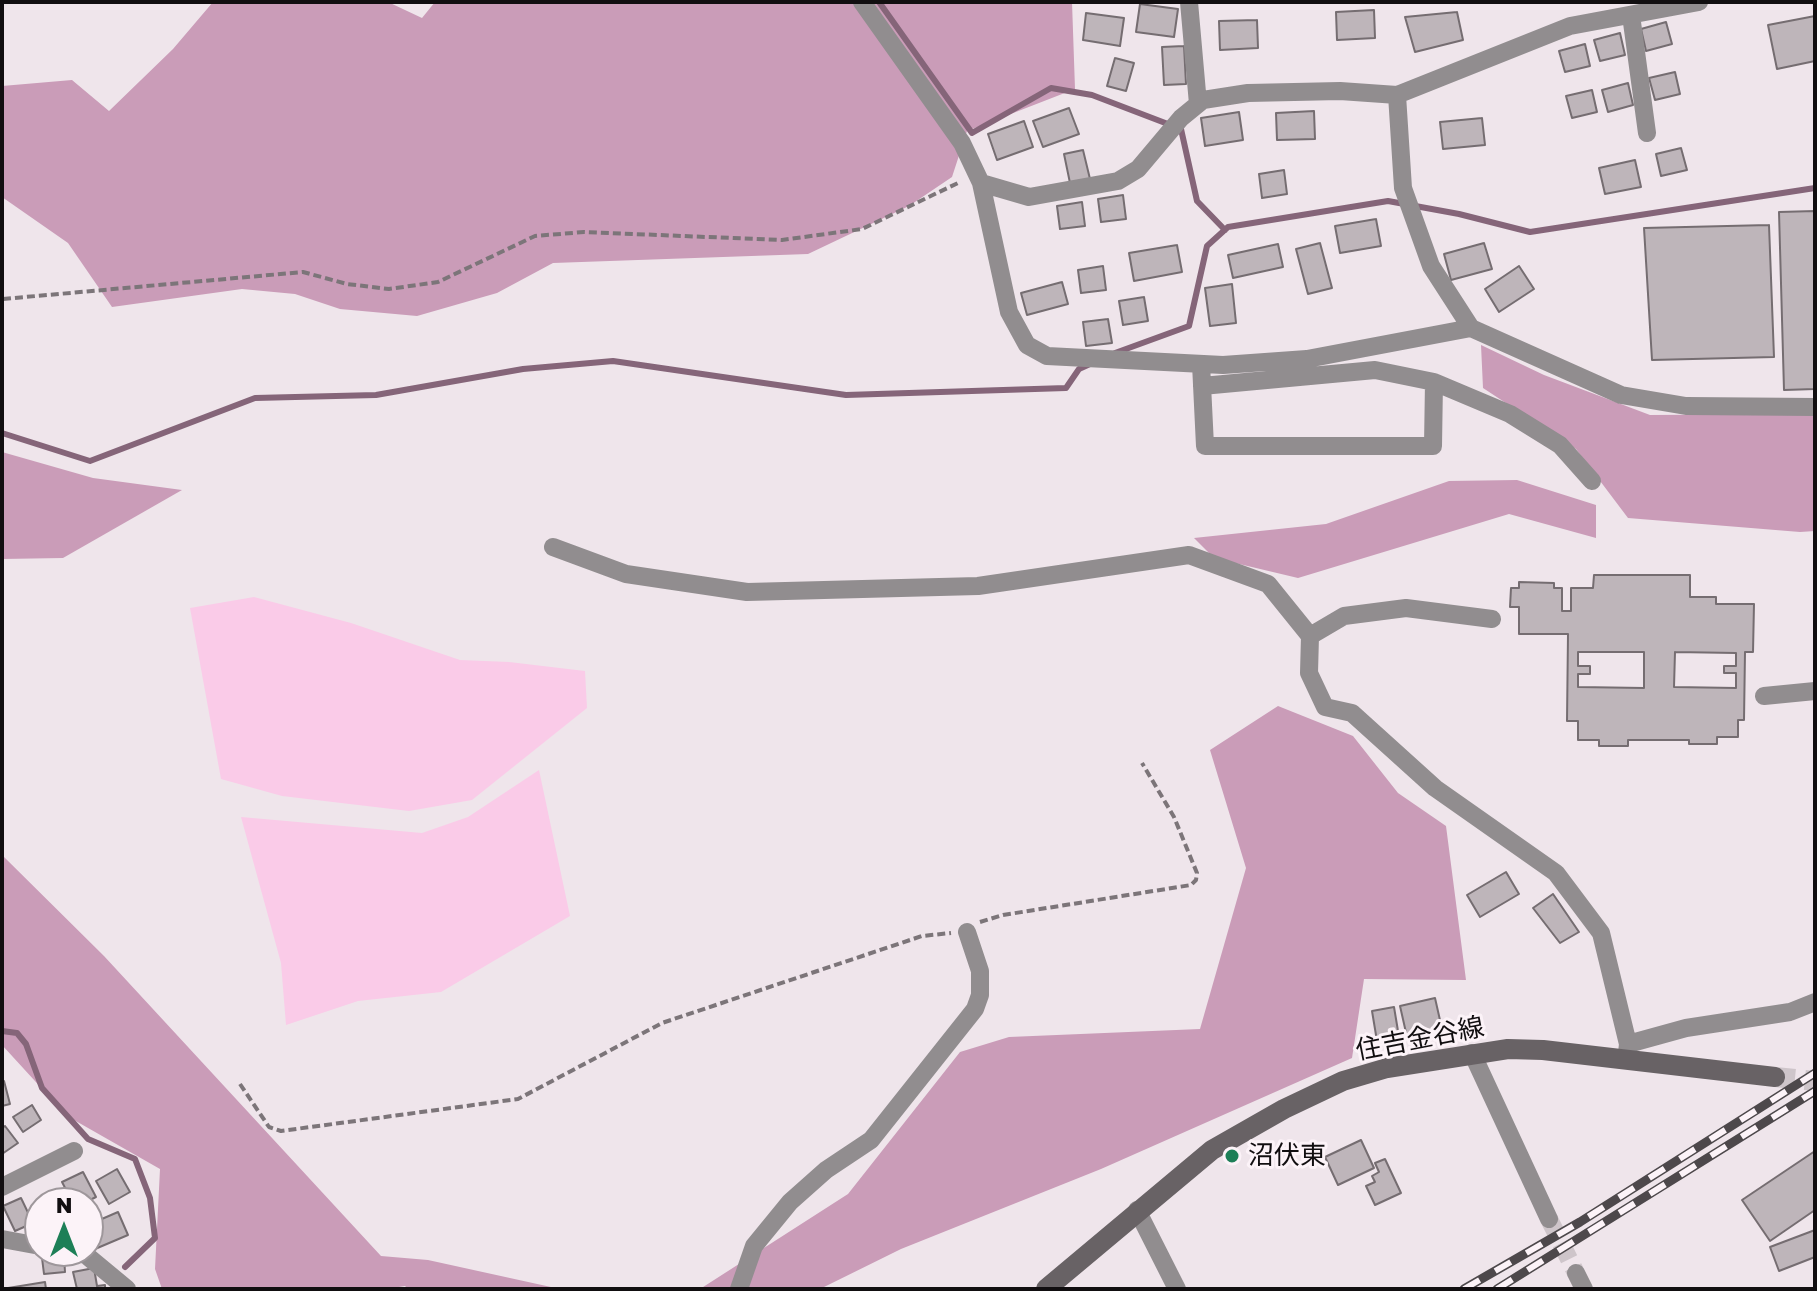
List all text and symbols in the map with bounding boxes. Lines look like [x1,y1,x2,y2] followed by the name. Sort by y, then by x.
[1353,1011,1487,1067] street label: 住吉金谷線
[1248,1140,1326,1172] place label: 沼伏東
[1223,1147,1241,1165] marker: 沼伏東
[24,1187,104,1267] north arrow
[56,1191,72,1218] text: N

